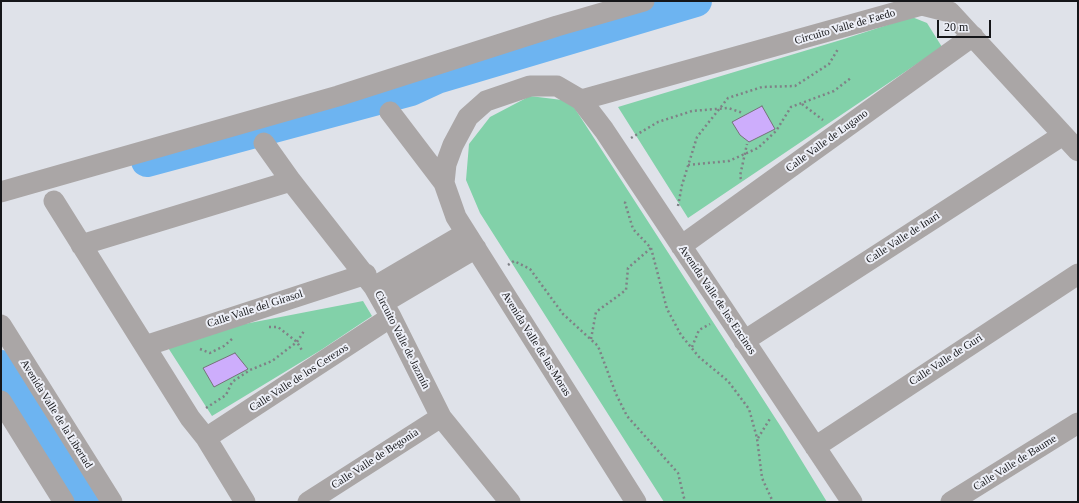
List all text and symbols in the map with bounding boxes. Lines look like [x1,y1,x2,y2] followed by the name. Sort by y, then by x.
[793,6,897,48] street label: Circuito Valle de Faedo
[939,12,993,38] scale bar
[944,20,968,34] text: 20 m
[783,107,871,175] street label: Calle Valle de Lugano
[864,209,942,267] street label: Calle Valle de Inari
[676,243,758,357] street label: Avenida Valle de los Encinos
[205,287,305,331] street label: Calle Valle del Girasol
[372,289,432,391] street label: Circuito Valle de Jazmín
[498,289,574,399] street label: Avenida Valle de las Moras
[907,331,985,389] street label: Calle Valle de Guri
[247,341,351,415] street label: Calle Valle de los Cerezos
[17,357,95,471] street label: Avenida Valle de la Libertad
[329,426,421,492] street label: Calle Valle de Begonia
[971,432,1059,494] street label: Calle Valle de Baume

